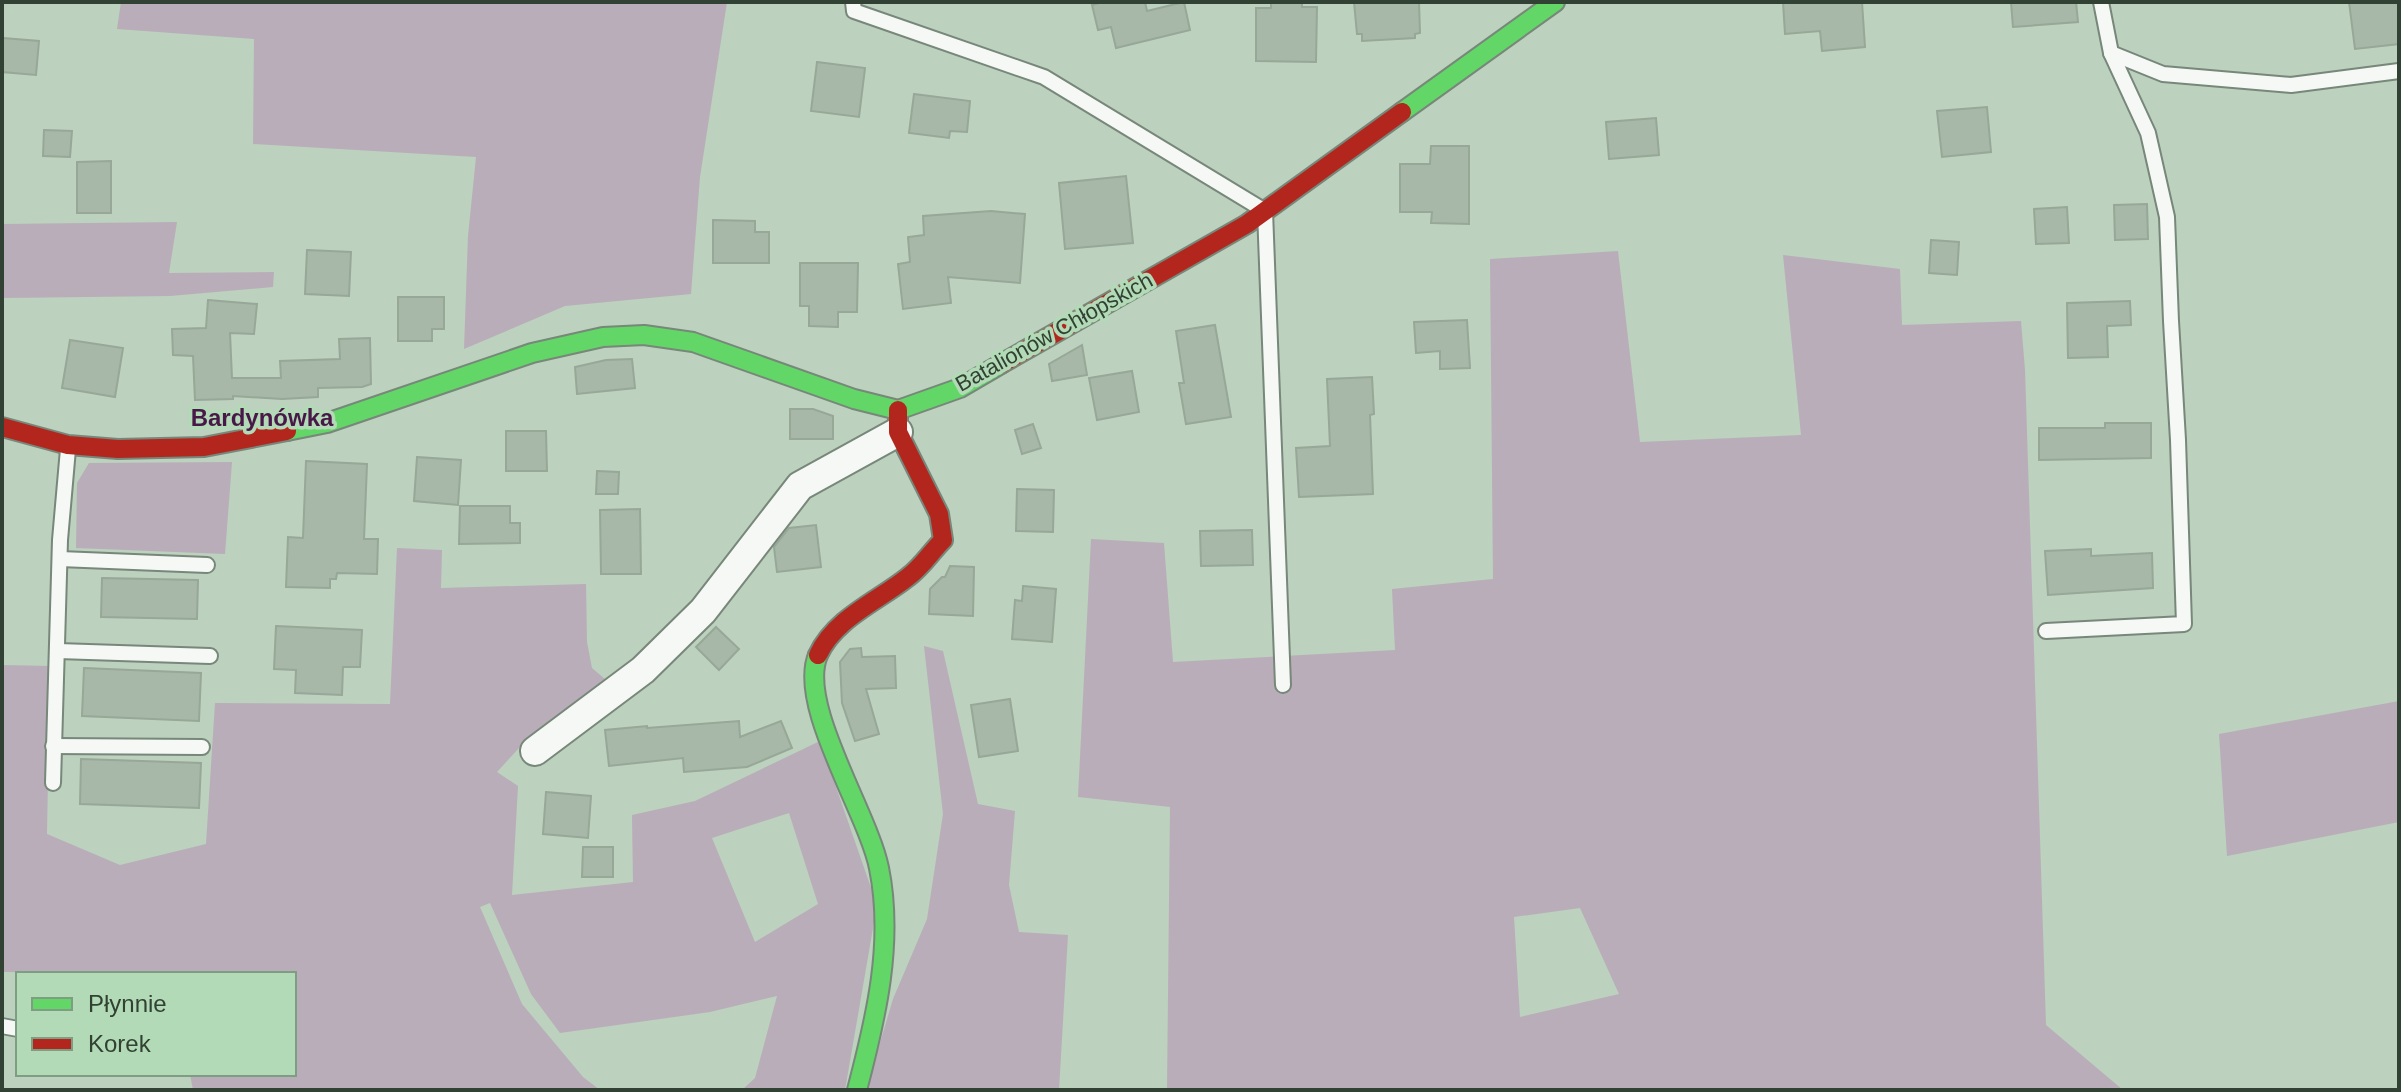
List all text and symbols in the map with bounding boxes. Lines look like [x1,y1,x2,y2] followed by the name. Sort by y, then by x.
[951,267,1157,397] street label: Batalionów Chłopskich
[191,404,334,431] district label: Bardynówka
[16,972,296,1076] legend
[88,990,167,1017] text: Płynnie
[88,1030,152,1057] text: Korek

